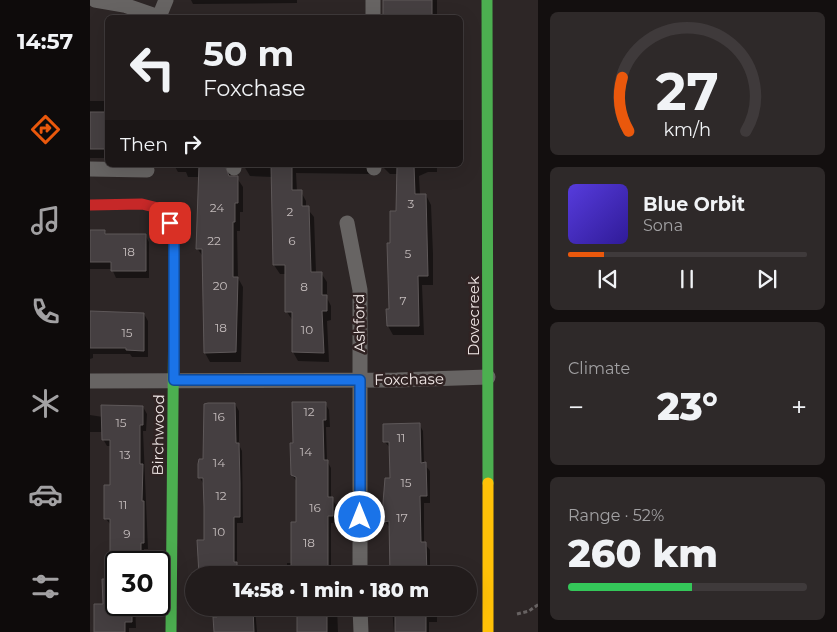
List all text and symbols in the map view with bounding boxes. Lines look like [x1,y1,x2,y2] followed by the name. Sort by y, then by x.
[17,28,73,55] text: 14:57
[203,32,294,75] text: 50 m
[120,35,185,100] icon: left
[656,60,719,123] text: 27
[203,75,305,102] text: Foxchase
[28,112,63,147] icon: directions
[664,119,711,140] text: km/h
[178,130,206,158] icon: right
[120,133,168,156] text: Then
[643,193,745,216] text: Blue Orbit
[408,196,415,211] house number: 3
[210,200,224,215] house number: 24
[149,202,191,244] pin
[28,203,63,238] icon: music
[287,204,294,219] house number: 2
[156,209,184,237] icon: arrive
[643,216,683,235] text: Sona
[207,233,221,248] house number: 22
[288,233,296,248] house number: 6
[123,244,135,259] house number: 18
[405,246,412,261] house number: 5
[594,265,622,293] icon: previous
[673,265,701,293] icon: pause
[753,265,781,293] icon: next
[464,276,483,356] street label: Dovecreek
[213,278,227,293] house number: 20
[300,279,308,294] house number: 8
[399,293,407,308] house number: 7
[28,294,63,329] icon: phone
[349,294,369,352] street label: Ashford
[215,320,227,335] house number: 18
[301,322,313,337] house number: 10
[121,325,133,340] house number: 15
[568,359,630,378] text: Climate
[374,369,444,389] street label: Foxchase
[657,383,718,430] text: 23°
[28,386,63,421] icon: climate
[568,390,584,424] text: −
[791,390,807,424] text: +
[148,394,168,476] street label: Birchwood
[303,404,315,419] house number: 12
[213,409,225,424] house number: 16
[115,415,127,430] house number: 15
[397,430,405,445] house number: 11
[300,444,312,459] house number: 14
[119,447,131,462] house number: 13
[213,455,225,470] house number: 14
[400,475,412,490] house number: 15
[28,477,63,512] icon: car
[215,488,227,503] house number: 12
[333,490,385,542] position arrow
[119,497,127,512] house number: 11
[309,500,321,515] house number: 16
[568,506,664,525] text: Range · 52%
[396,510,408,525] house number: 17
[213,524,225,539] house number: 10
[123,526,131,541] house number: 9
[568,530,718,577] text: 260 km
[303,535,315,550] house number: 18
[105,551,170,616] speed limit sign: 30
[28,569,63,604] icon: filters
[233,579,429,602] text: 14:58 · 1 min · 180 m

